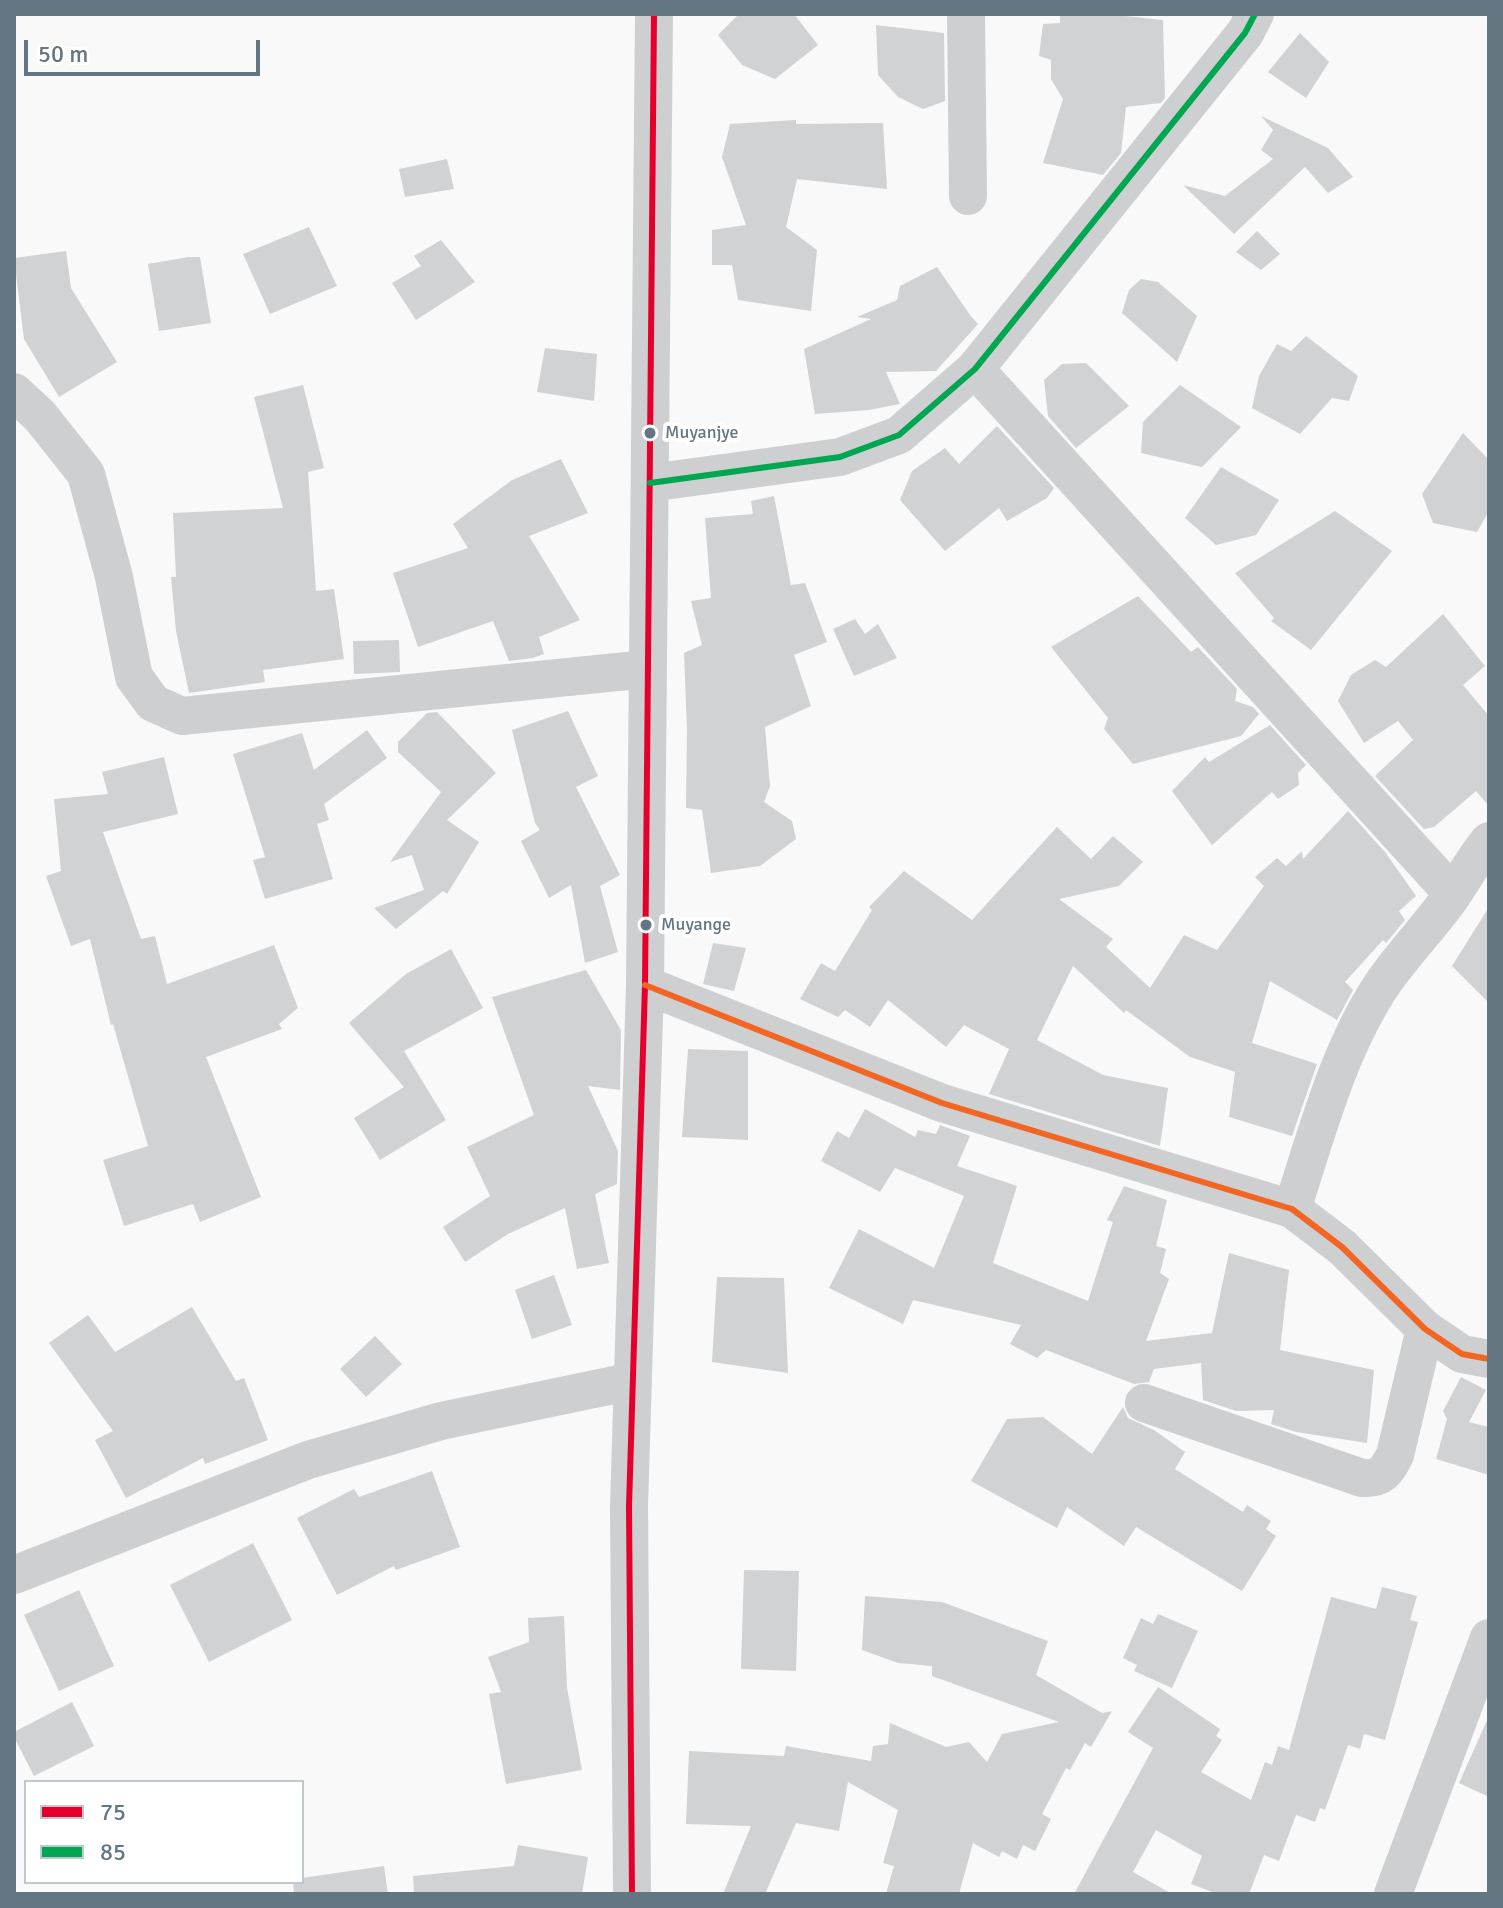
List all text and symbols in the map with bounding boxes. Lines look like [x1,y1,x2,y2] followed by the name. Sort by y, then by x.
[28,24,264,74] scale bar
[38,39,88,69] text: 50 m
[665,422,739,444] place label: Muyanjye
[642,425,658,441] marker: Muyanjye
[661,914,731,936] place label: Muyange
[638,917,654,933] marker: Muyange
[24,1780,304,1884] legend
[100,1797,126,1827] text: 75
[100,1837,126,1867] text: 85

